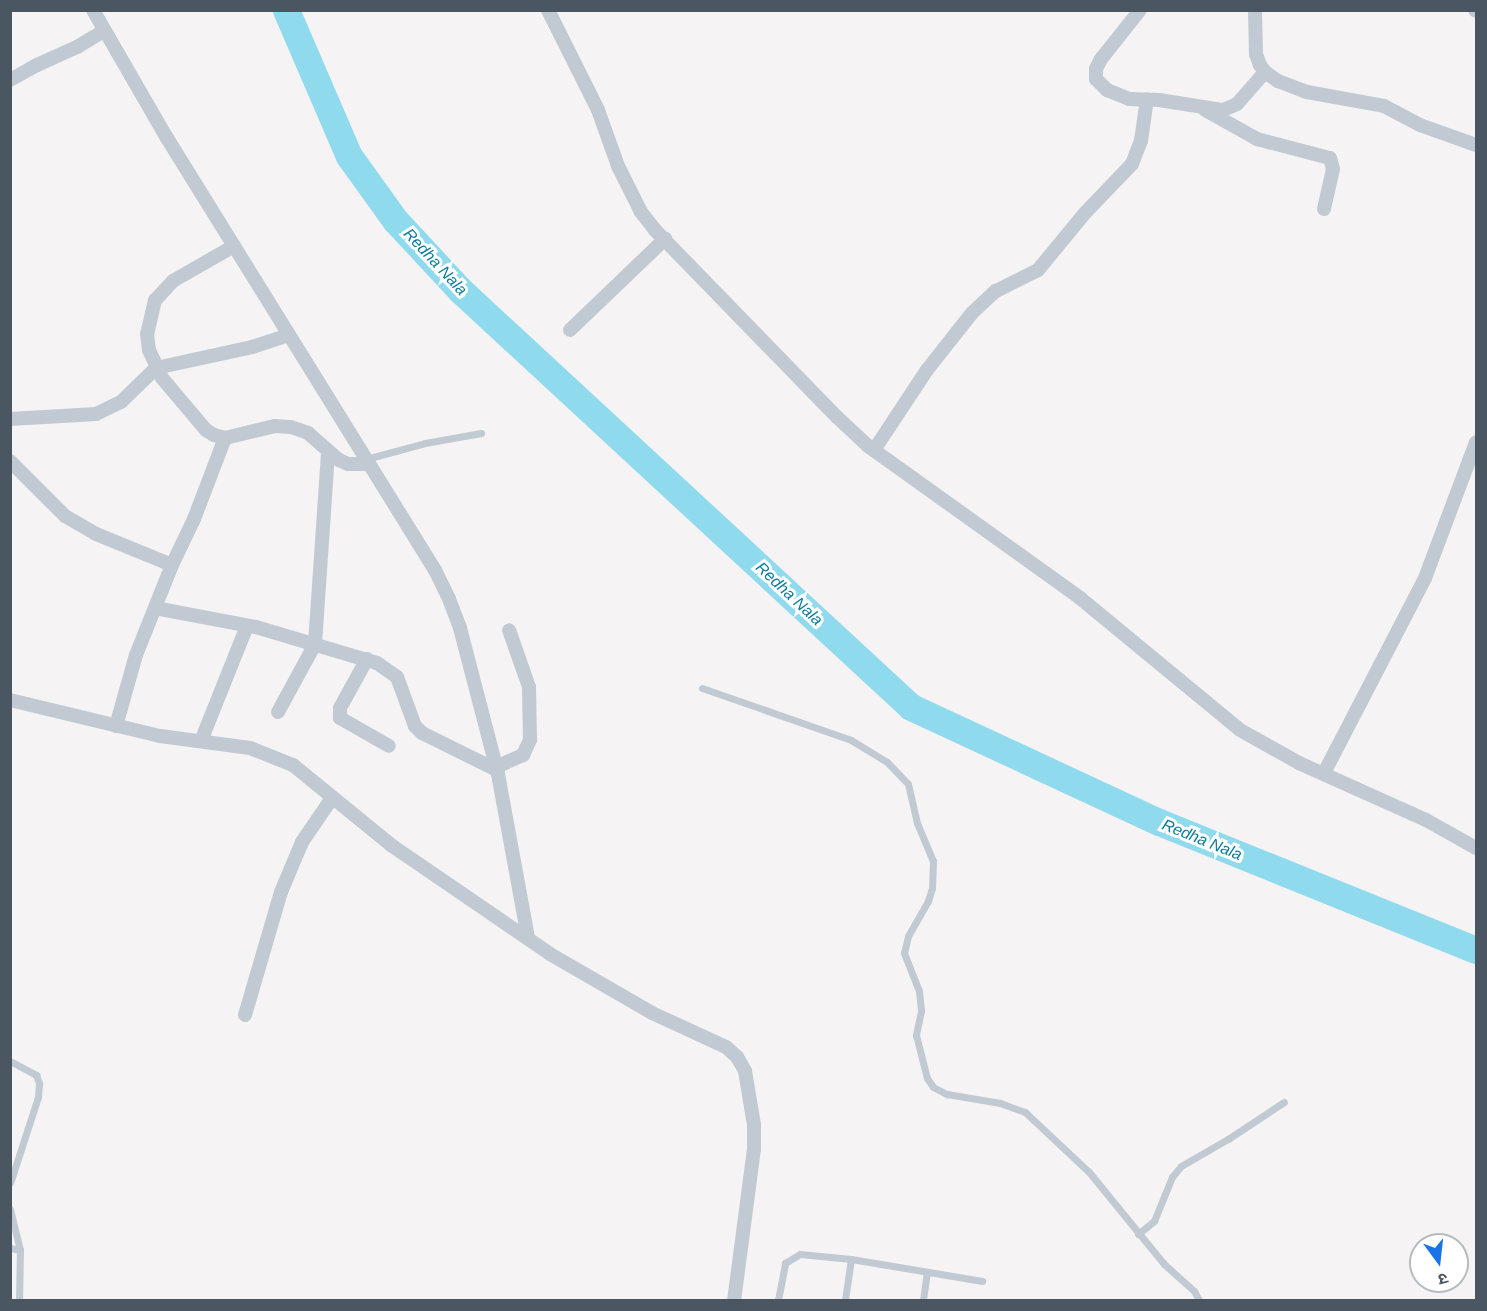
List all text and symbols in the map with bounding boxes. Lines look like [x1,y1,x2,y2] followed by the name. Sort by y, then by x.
[399,225,471,299] water label: Redha Nala
[752,558,826,630] water label: Redha Nala
[1159,815,1245,865] water label: Redha Nala
[1409,1233,1469,1293] north arrow
[1437,1270,1450,1288] text: उ

